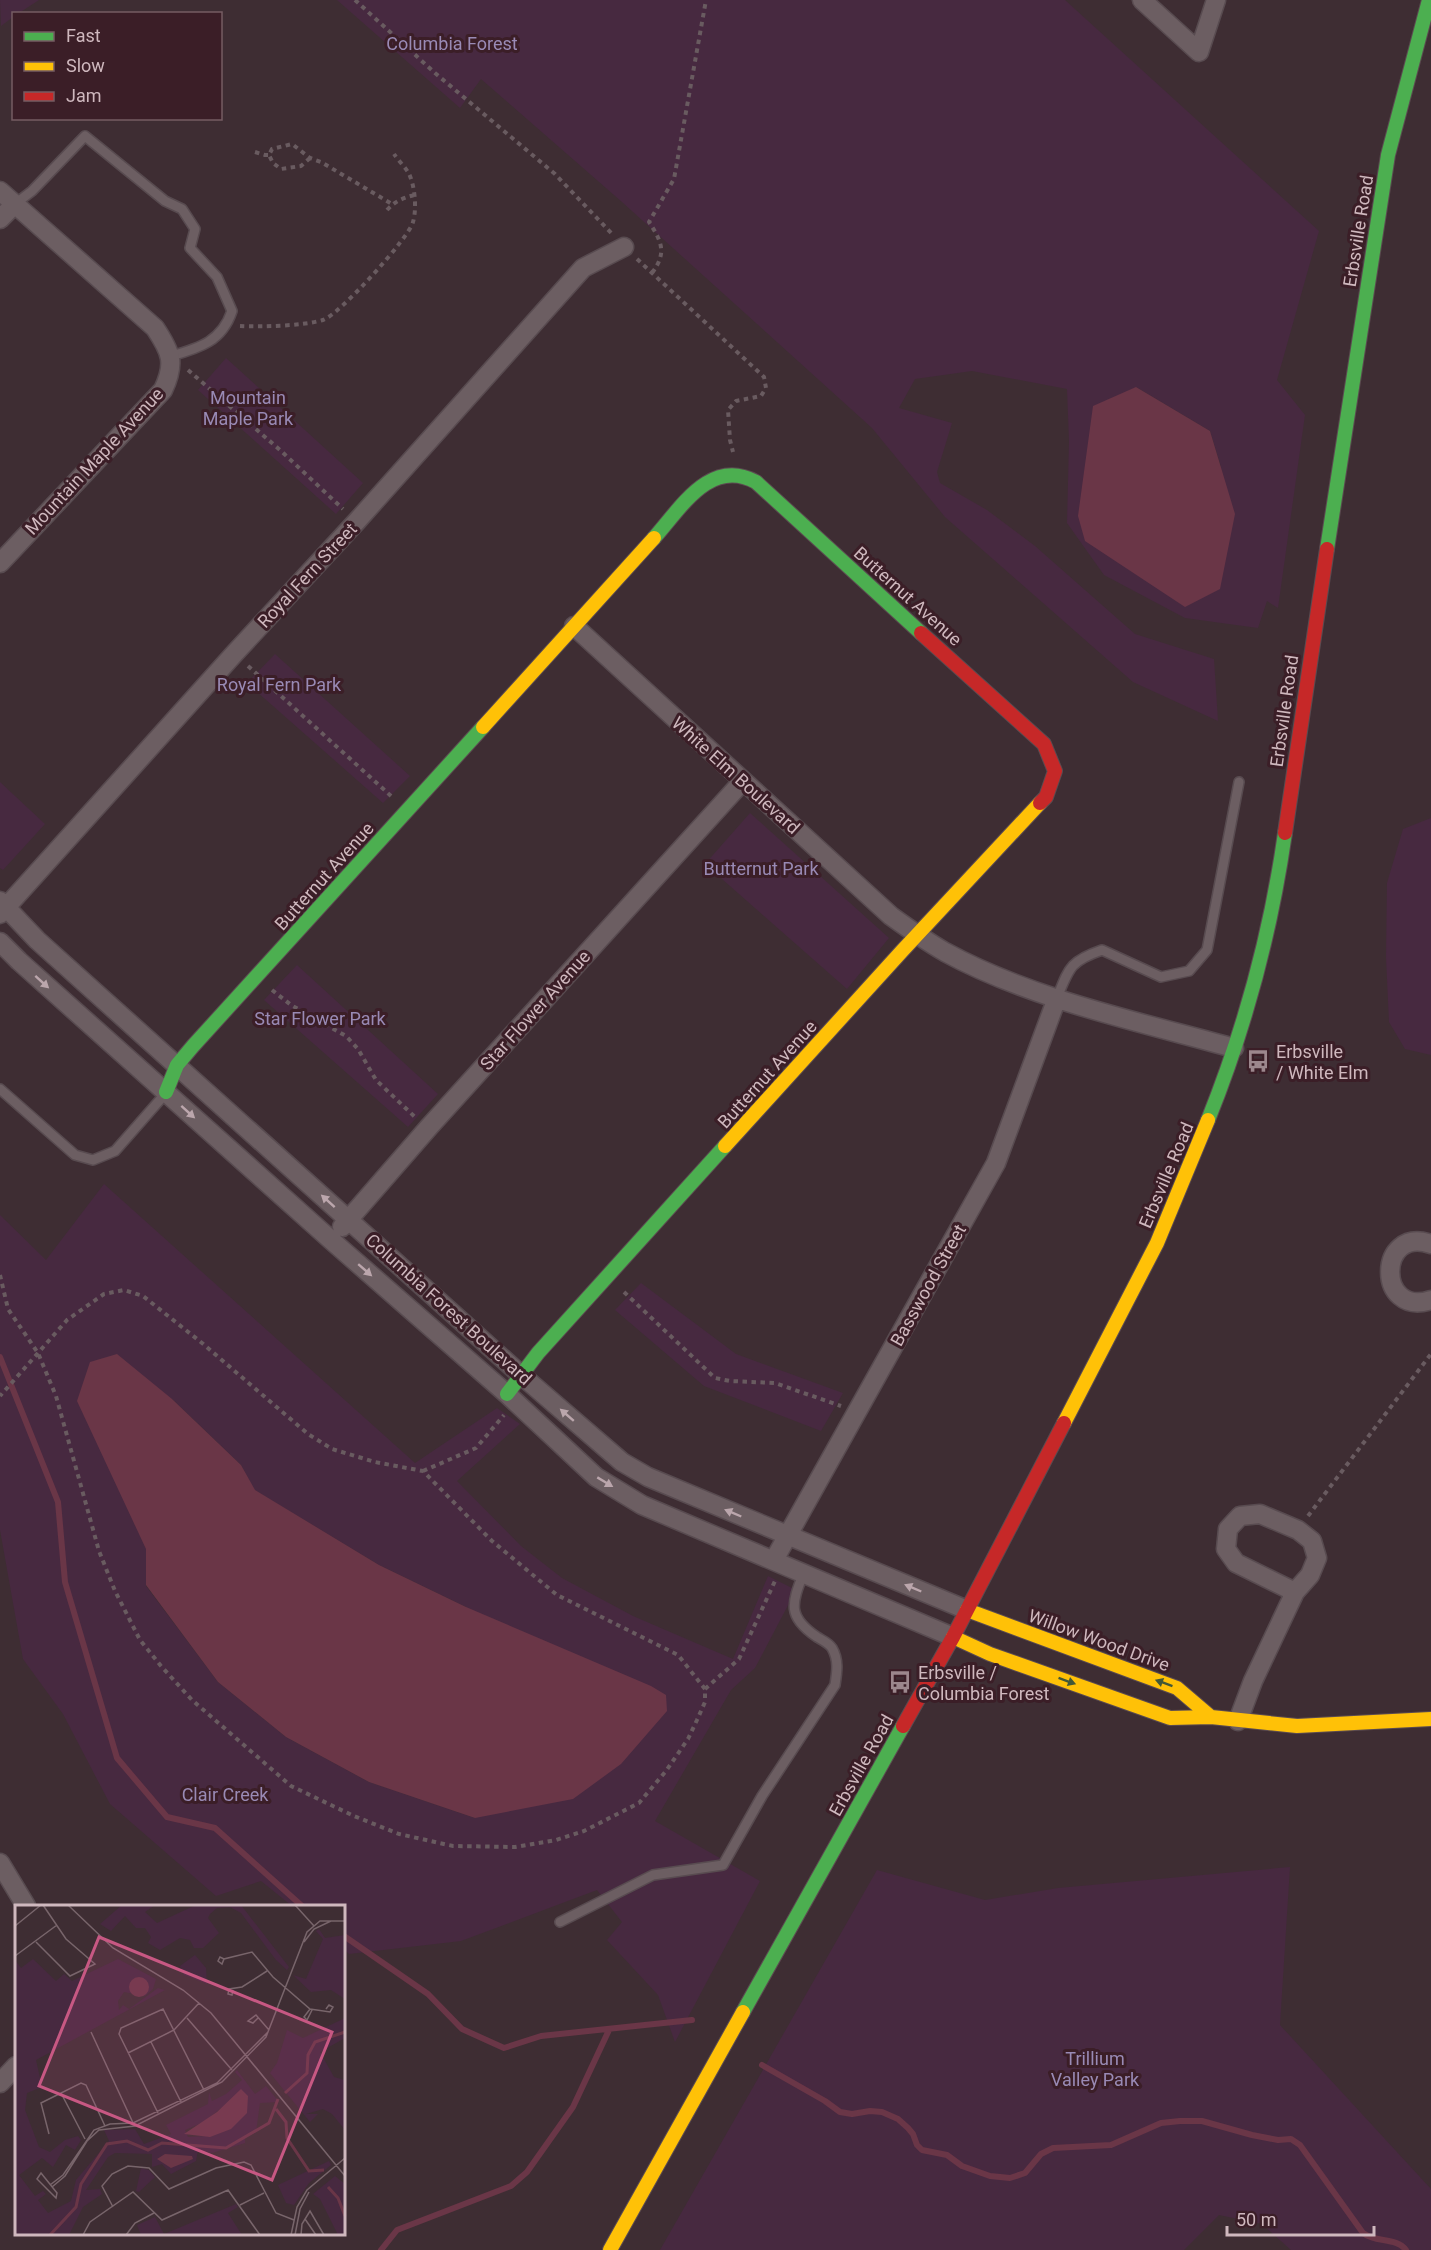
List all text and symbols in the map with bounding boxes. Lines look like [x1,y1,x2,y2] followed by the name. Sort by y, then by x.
[12,12,222,120] legend
[66,25,101,46] text: Fast
[386,33,518,54] park label: Columbia Forest
[66,55,105,76] text: Slow
[66,85,102,106] text: Jam
[1339,174,1377,288] street label: Erbsville Road
[20,383,168,539] street label: Mountain Maple Avenue
[203,387,294,429] park label: Mountain Maple Park
[253,518,361,632] street label: Royal Fern Street
[850,542,966,650] street label: Butternut Avenue
[1266,654,1302,768] street label: Erbsville Road
[217,674,342,695] park label: Royal Fern Park
[668,712,804,838] street label: White Elm Boulevard
[270,818,378,934] street label: Butternut Avenue
[703,858,819,879] park label: Butternut Park
[476,946,594,1074] street label: Star Flower Avenue
[35,975,50,989] one-way arrow
[254,1008,387,1029] park label: Star Flower Park
[713,1016,821,1132] street label: Butternut Avenue
[1276,1041,1368,1083] place label: Erbsville / White Elm
[1245,1048,1271,1074] bus stop icon: Erbsville / White Elm
[180,1105,195,1118] one-way arrow
[1134,1119,1198,1231] street label: Erbsville Road
[321,1195,336,1208] one-way arrow
[886,1220,970,1349] street label: Basswood Street
[362,1229,536,1389] street label: Columbia Forest Boulevard
[357,1263,372,1276] one-way arrow
[560,1409,575,1422] one-way arrow
[597,1477,613,1488] one-way arrow
[724,1508,742,1518] one-way arrow
[904,1583,922,1593] one-way arrow
[1026,1605,1172,1675] street label: Willow Wood Drive
[918,1662,1050,1704] place label: Erbsville / Columbia Forest
[887,1669,913,1695] bus stop icon: Erbsville / Columbia Forest
[1058,1676,1076,1686] one-way arrow
[1155,1678,1173,1688] one-way arrow
[824,1711,898,1819] street label: Erbsville Road
[182,1784,269,1805] park label: Clair Creek
[15,1905,345,2235] inset map
[1051,2048,1140,2090] park label: Trillium Valley Park
[1227,2199,1374,2237] scale bar
[1236,2209,1276,2230] text: 50 m

